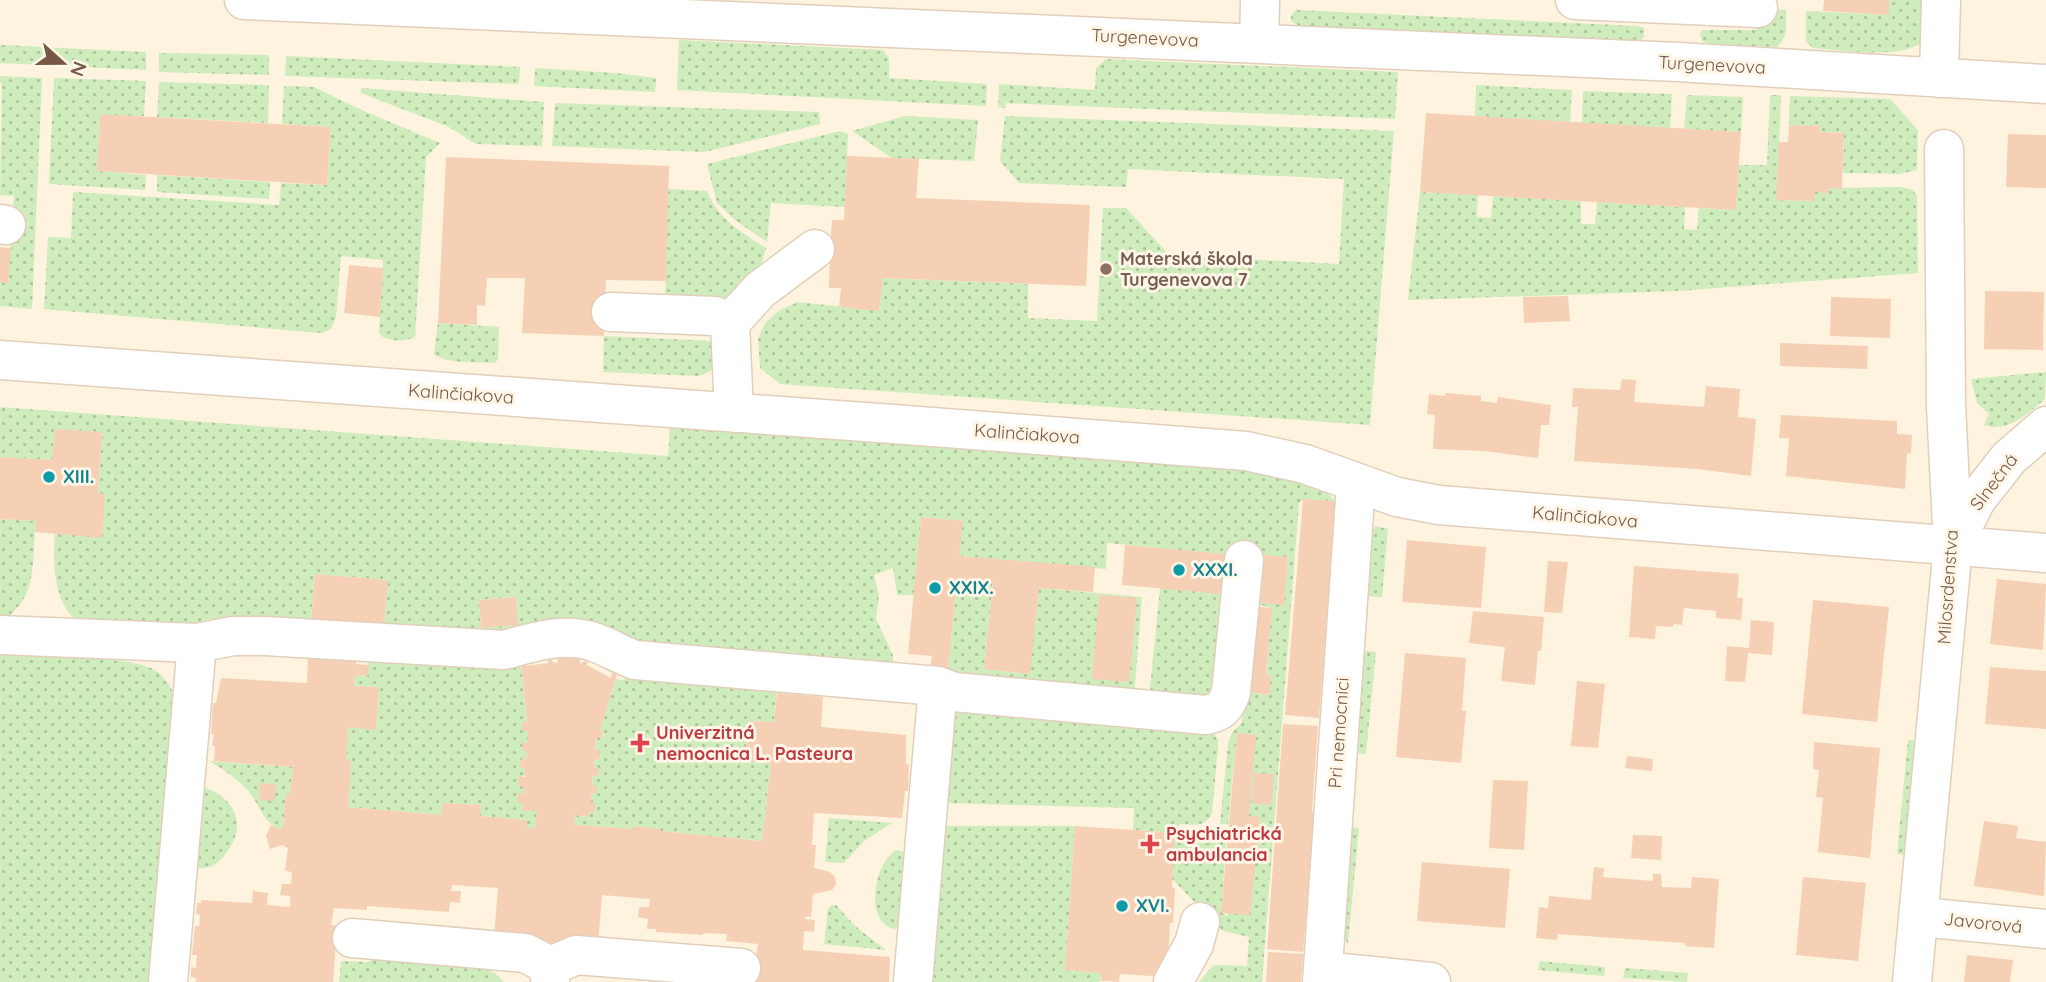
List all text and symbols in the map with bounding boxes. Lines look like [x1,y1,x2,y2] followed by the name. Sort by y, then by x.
[1091,23,1199,52] street label: Turgenevova
[28,28,98,98] north arrow
[1658,50,1766,79] street label: Turgenevova
[65,58,93,80] text: N
[1120,247,1253,291] place label: Materská škola Turgenevova 7
[1098,261,1114,277] marker: Materská škola Turgenevova 7
[407,378,515,409] street label: Kalinčiakova
[973,418,1081,449] street label: Kalinčiakova
[1965,449,2022,515] street label: Slnečná
[63,465,94,488] place label: XIII.
[41,469,57,485] marker: XIII.
[1531,500,1639,533] street label: Kalinčiakova
[1932,529,1963,645] street label: Milosrdenstva
[1193,558,1238,581] place label: XXXI.
[1171,562,1187,578] marker: XXXI.
[949,576,994,599] place label: XXIX.
[927,580,943,596] marker: XXIX.
[1323,677,1354,789] street label: Pri nemocnici
[656,721,853,765] place label: Univerzitná nemocnica L. Pasteura
[630,733,650,753] marker: Univerzitná nemocnica L. Pasteura
[1166,822,1282,866] place label: Psychiatrická ambulancia
[1140,834,1160,854] marker: Psychiatrická ambulancia
[1136,894,1169,917] place label: XVI.
[1114,898,1130,914] marker: XVI.
[1943,907,2024,938] street label: Javorová

